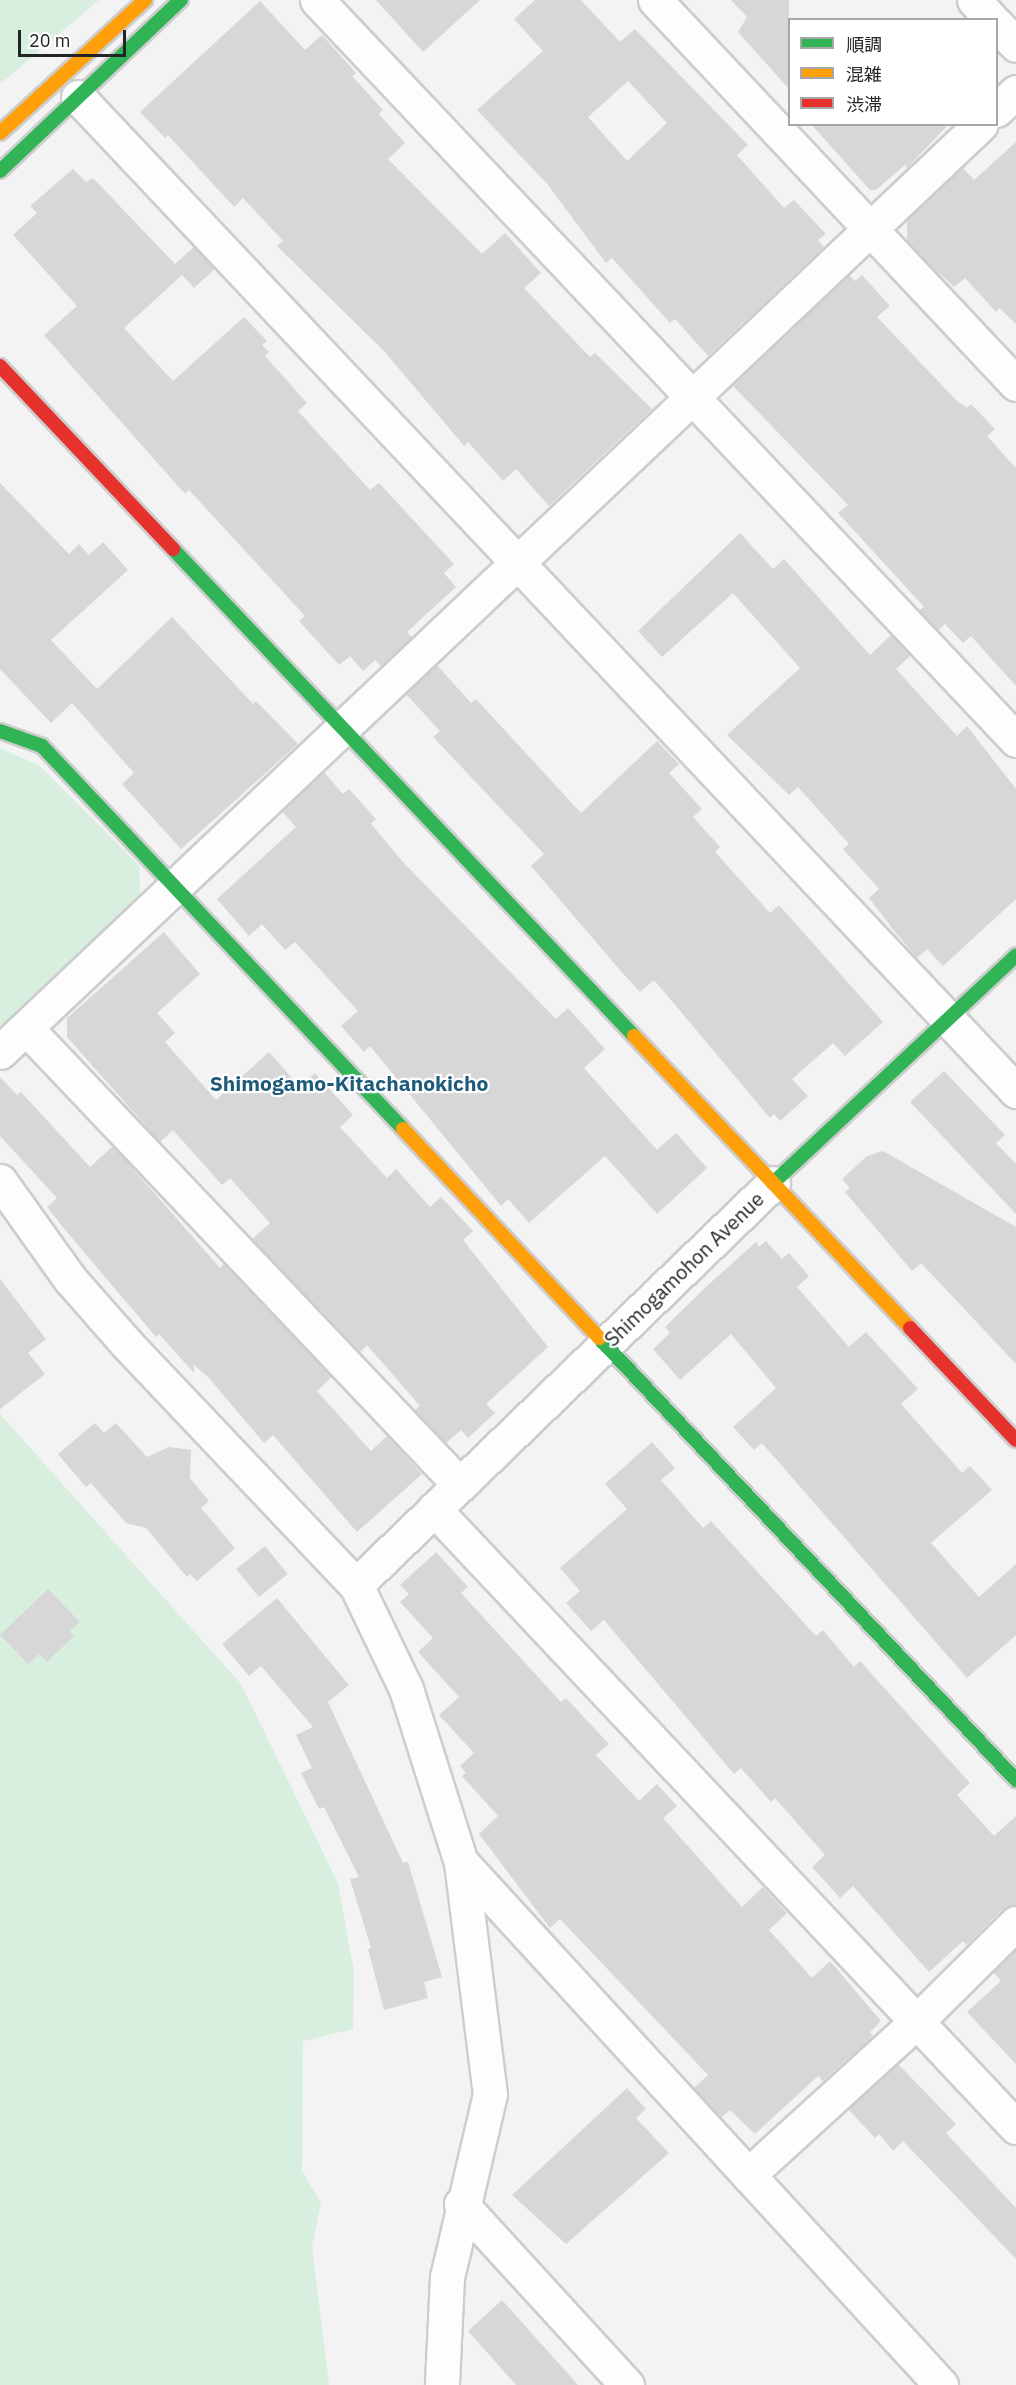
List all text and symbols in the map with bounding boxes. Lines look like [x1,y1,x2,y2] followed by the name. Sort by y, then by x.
[21,18,129,56] scale bar
[788,18,998,126] legend
[29,29,71,52] text: 20 m
[846,33,882,56] text: 順調
[846,63,882,86] text: 混雑
[846,93,882,116] text: 渋滞
[210,1070,488,1096] district label: Shimogamo-Kitachanokicho
[599,1187,769,1351] street label: Shimogamohon Avenue

